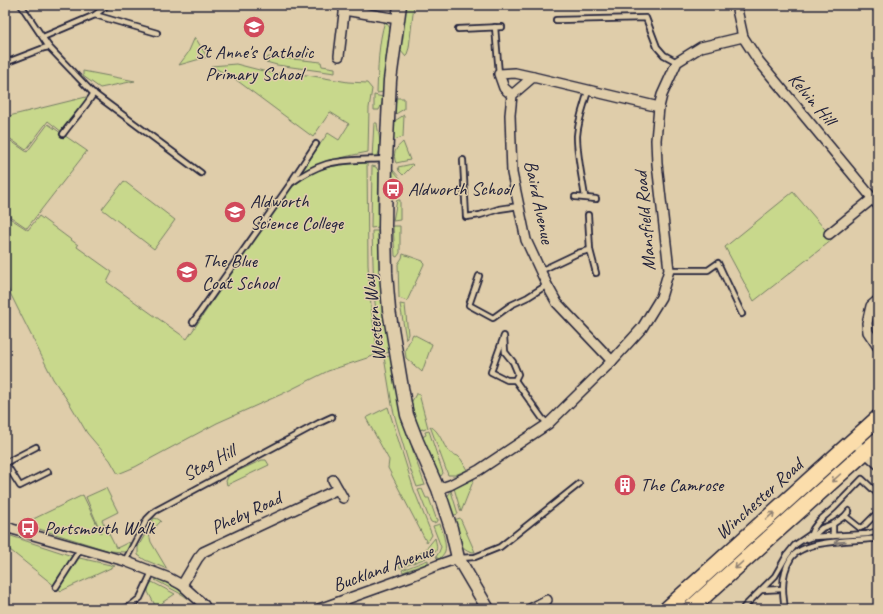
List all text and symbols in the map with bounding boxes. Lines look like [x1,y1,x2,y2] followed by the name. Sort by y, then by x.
[241,14,267,40] school or university icon: St Anne's Catholic Primary School
[195,40,315,86] place label: St Anne's Catholic Primary School
[783,68,844,133] street label: Kelvin Hill
[519,158,560,247] street label: Baird Avenue
[628,167,661,272] street label: Mansfield Road
[380,176,406,202] bus stop icon: Aldworth School
[408,177,516,201] place label: Aldworth School
[250,189,345,235] place label: Aldworth Science College
[222,199,248,225] school or university icon: Aldworth Science College
[202,249,281,295] place label: The Blue Coat School
[174,259,200,285] school or university icon: The Blue Coat School
[357,272,391,363] street label: Western Way
[179,437,243,487] street label: Stag Hill
[710,451,811,545] street label: Winchester Road
[612,472,638,498] building icon: The Camrose
[640,473,725,497] place label: The Camrose
[831,474,841,483] one-way arrow
[207,485,288,540] street label: Pheby Road
[765,512,775,521] one-way arrow
[15,515,41,541] bus stop icon: Portsmouth Walk
[44,516,156,540] place label: Portsmouth Walk
[329,538,438,597] street label: Buckland Avenue
[834,538,847,545] one-way arrow
[734,560,744,570] one-way arrow

